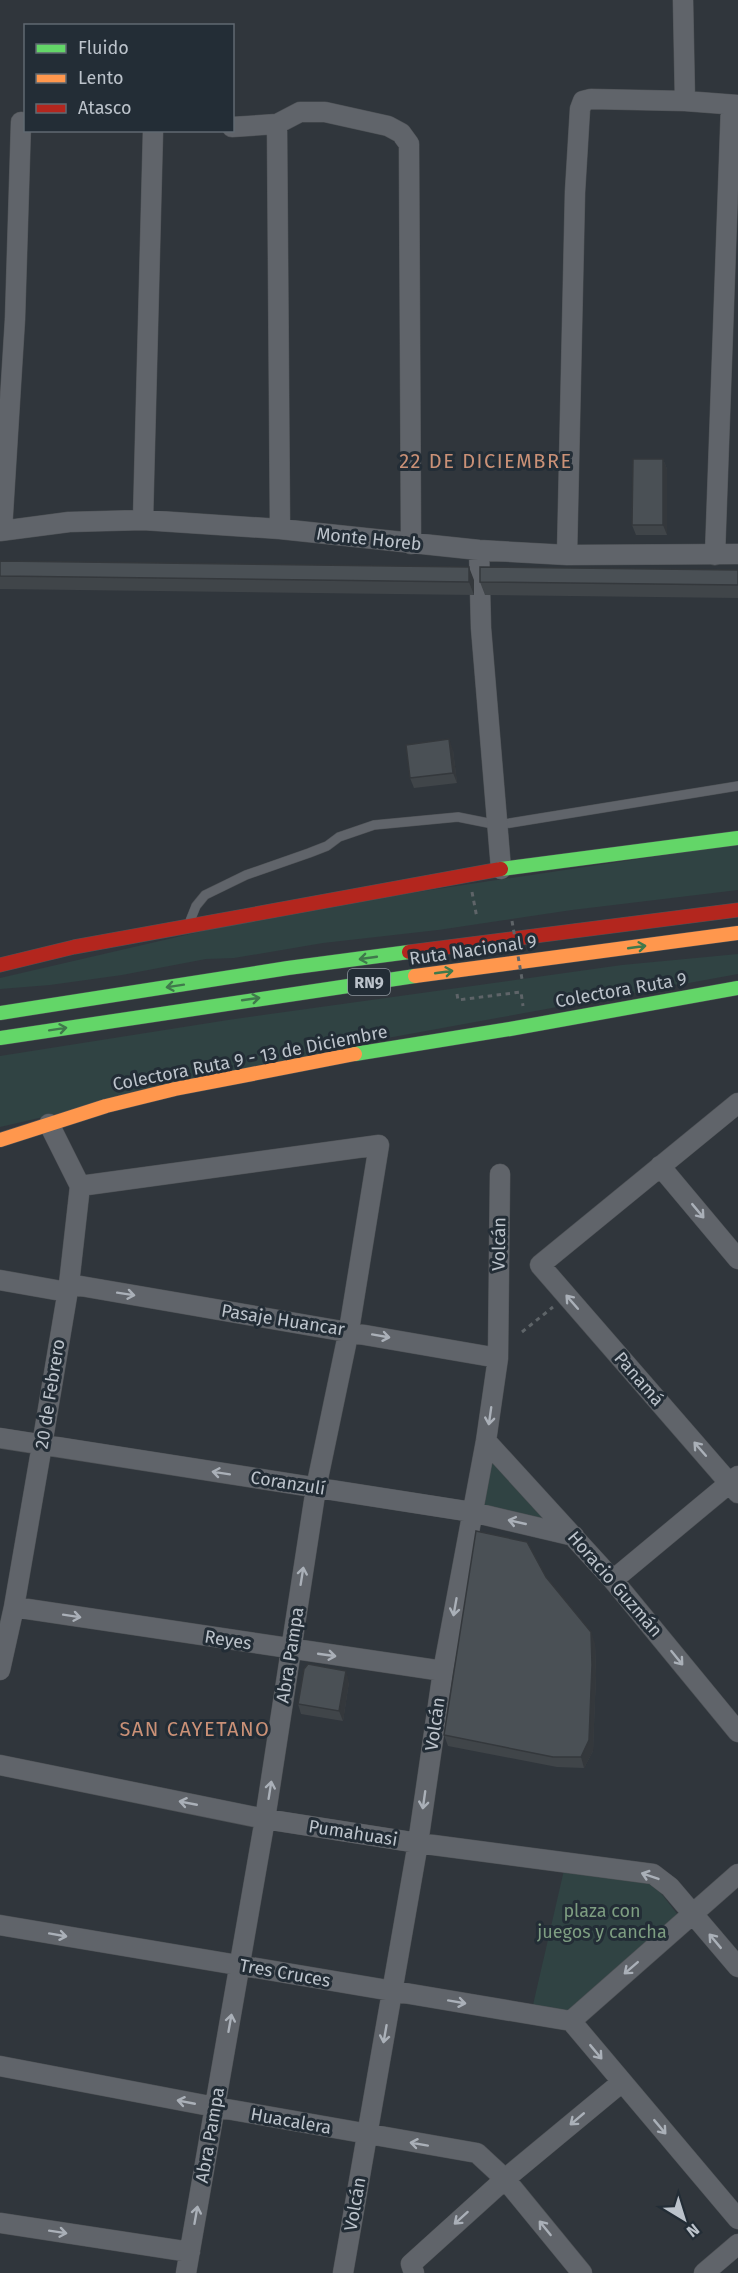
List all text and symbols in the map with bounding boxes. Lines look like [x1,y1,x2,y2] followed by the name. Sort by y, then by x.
[24,24,234,132] legend
[78,37,129,59] text: Fluido
[78,67,124,89] text: Lento
[78,97,131,119] text: Atasco
[399,449,573,473] district label: 22 DE DICIEMBRE
[315,523,423,555] street label: Monte Horeb
[408,930,538,970] street label: Ruta Nacional 9
[627,941,646,952] one-way arrow
[358,952,378,963] one-way arrow
[433,966,453,977] one-way arrow
[554,968,688,1012] street label: Colectora Ruta 9
[348,969,390,995] road number: RN9
[165,981,185,992] one-way arrow
[240,994,260,1005] one-way arrow
[111,1021,389,1095] street label: Colectora Ruta 9 - 13 de Diciembre
[47,1023,67,1034] one-way arrow
[691,1203,704,1219] one-way arrow
[488,1217,510,1271] street label: Volcán
[116,1288,136,1299] one-way arrow
[565,1295,579,1310] one-way arrow
[220,1299,346,1341] street label: Pasaje Huancar
[370,1331,390,1342] one-way arrow
[30,1338,70,1450] street label: 20 de Febrero
[609,1347,669,1411] street label: Panamá
[484,1405,495,1425] one-way arrow
[693,1442,707,1457] one-way arrow
[249,1466,327,1500] street label: Coranzulí
[212,1467,232,1478] one-way arrow
[508,1516,527,1528] one-way arrow
[563,1526,667,1642] street label: Horacio Guzmán
[297,1567,308,1586] one-way arrow
[449,1597,460,1617] one-way arrow
[272,1605,308,1705] street label: Abra Pampa
[61,1610,81,1621] one-way arrow
[203,1625,253,1655] street label: Reyes
[316,1649,336,1660] one-way arrow
[671,1650,684,1666] one-way arrow
[420,1696,450,1752] street label: Volcán
[120,1717,270,1741] district label: SAN CAYETANO
[264,1780,275,1800] one-way arrow
[419,1790,430,1809] one-way arrow
[179,1797,199,1808] one-way arrow
[307,1815,399,1851] street label: Pumahuasi
[641,1869,660,1880] one-way arrow
[536,1900,667,1943] park label: plaza con juegos y cancha
[47,1930,67,1941] one-way arrow
[708,1934,722,1949] one-way arrow
[238,1954,332,1992] street label: Tres Cruces
[624,1961,639,1975] one-way arrow
[447,1997,466,2008] one-way arrow
[225,2014,236,2034] one-way arrow
[379,2023,390,2043] one-way arrow
[589,2044,603,2059] one-way arrow
[191,2085,229,2185] street label: Abra Pampa
[177,2096,196,2107] one-way arrow
[249,2103,333,2139] street label: Huacalera
[570,2112,585,2126] one-way arrow
[653,2119,666,2135] one-way arrow
[410,2138,430,2149] one-way arrow
[339,2175,371,2233] street label: Volcán
[654,2189,714,2249] north arrow
[191,2206,202,2226] one-way arrow
[454,2211,469,2225] one-way arrow
[538,2220,551,2236] one-way arrow
[683,2220,703,2241] text: N
[47,2227,67,2238] one-way arrow

